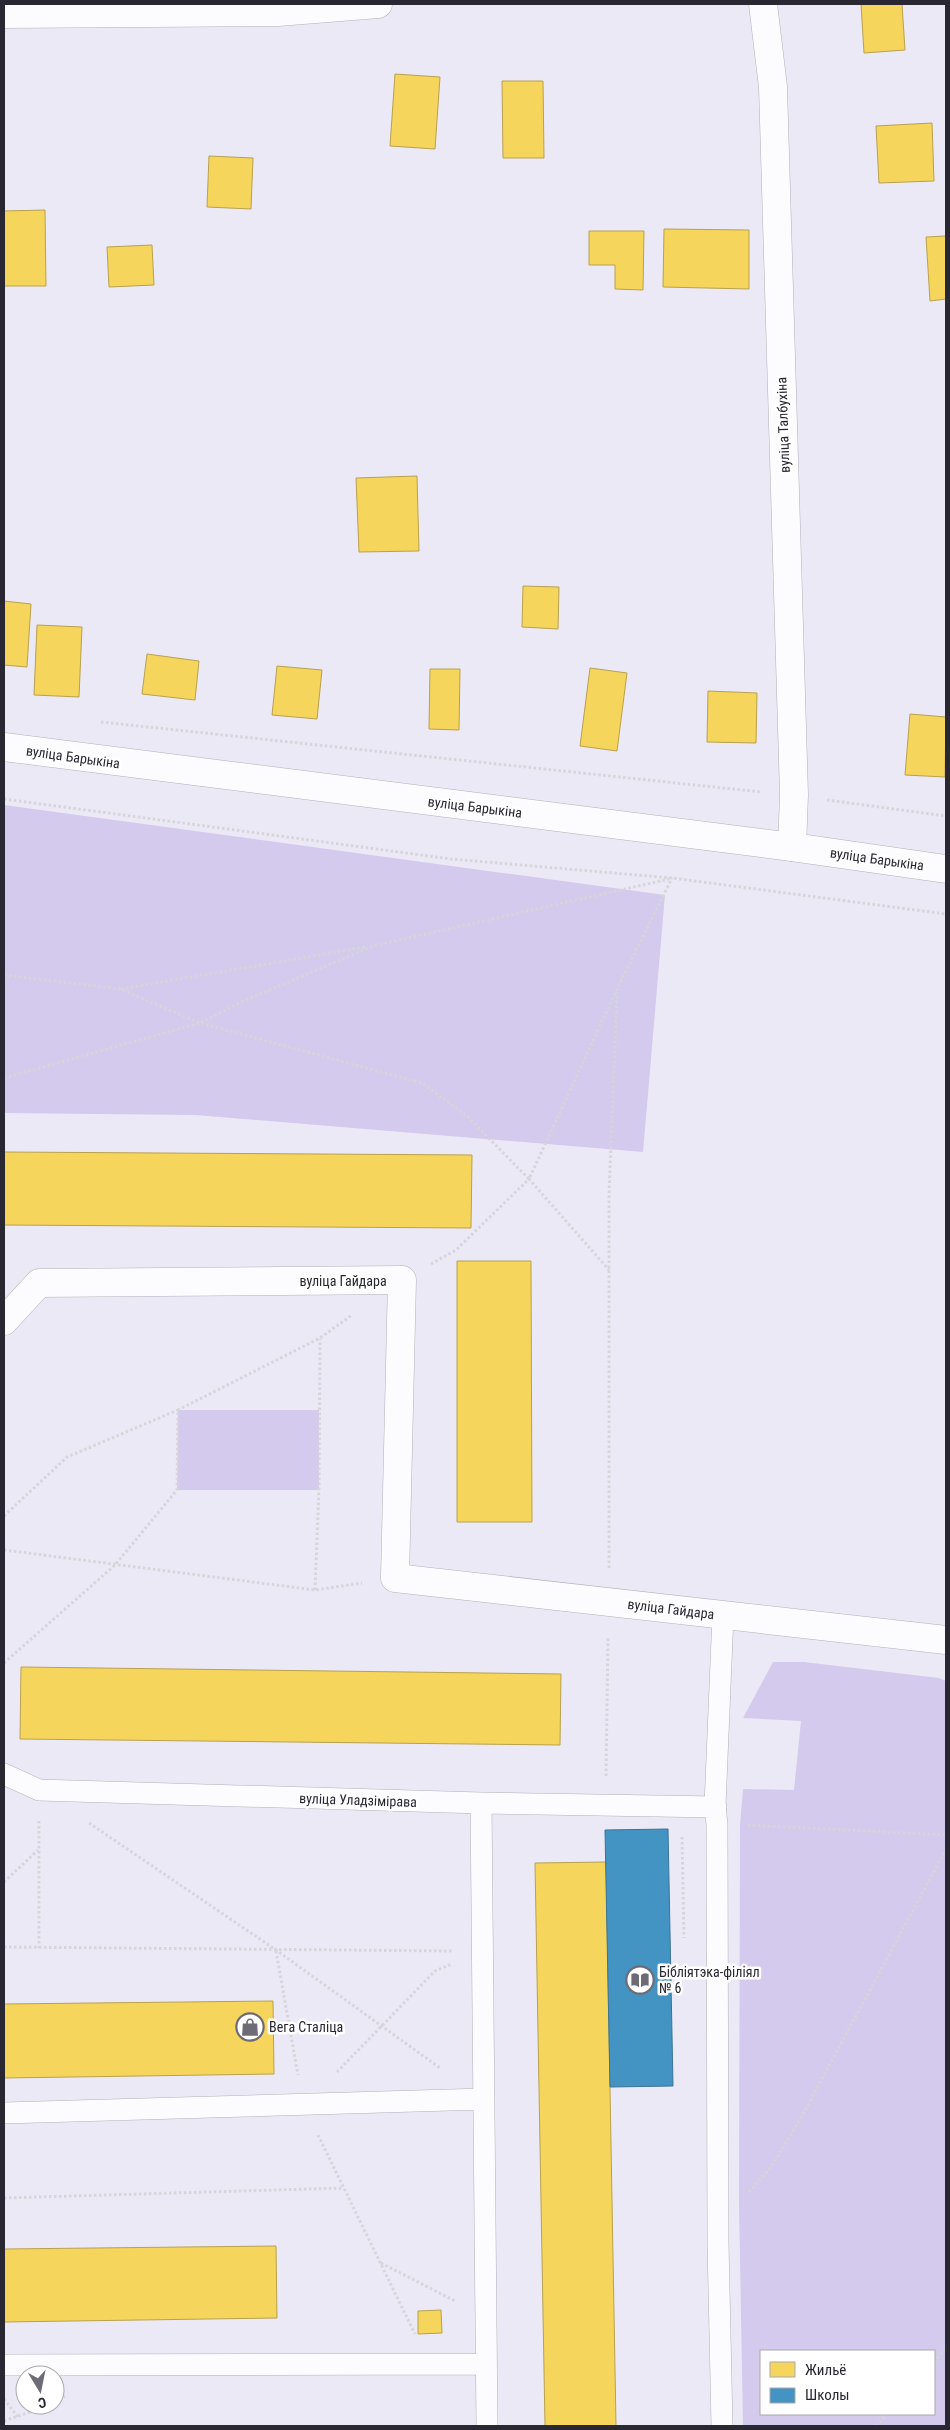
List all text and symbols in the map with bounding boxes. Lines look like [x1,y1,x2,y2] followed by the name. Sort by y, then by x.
[773,377,793,473] street label: вуліца Талбухіна
[25,742,121,772] street label: вуліца Барыкіна
[427,793,523,821] street label: вуліца Барыкіна
[829,844,925,874] street label: вуліца Барыкіна
[299,1273,387,1289] street label: вуліца Гайдара
[627,1596,715,1622] street label: вуліца Гайдара
[299,1790,417,1810] street label: вуліца Уладзімірава
[659,1964,760,1996] place label: Бібліятэка-філіял № 6
[625,1965,655,1995] library icon: Бібліятэка-філіял № 6
[235,2012,265,2042] shop icon: Вега Сталіца
[269,2019,343,2035] place label: Вега Сталіца
[760,2350,935,2415] legend
[805,2361,846,2379] text: Жильё
[15,2365,65,2415] north arrow
[805,2386,850,2404] text: Школы
[37,2394,48,2411] text: С

